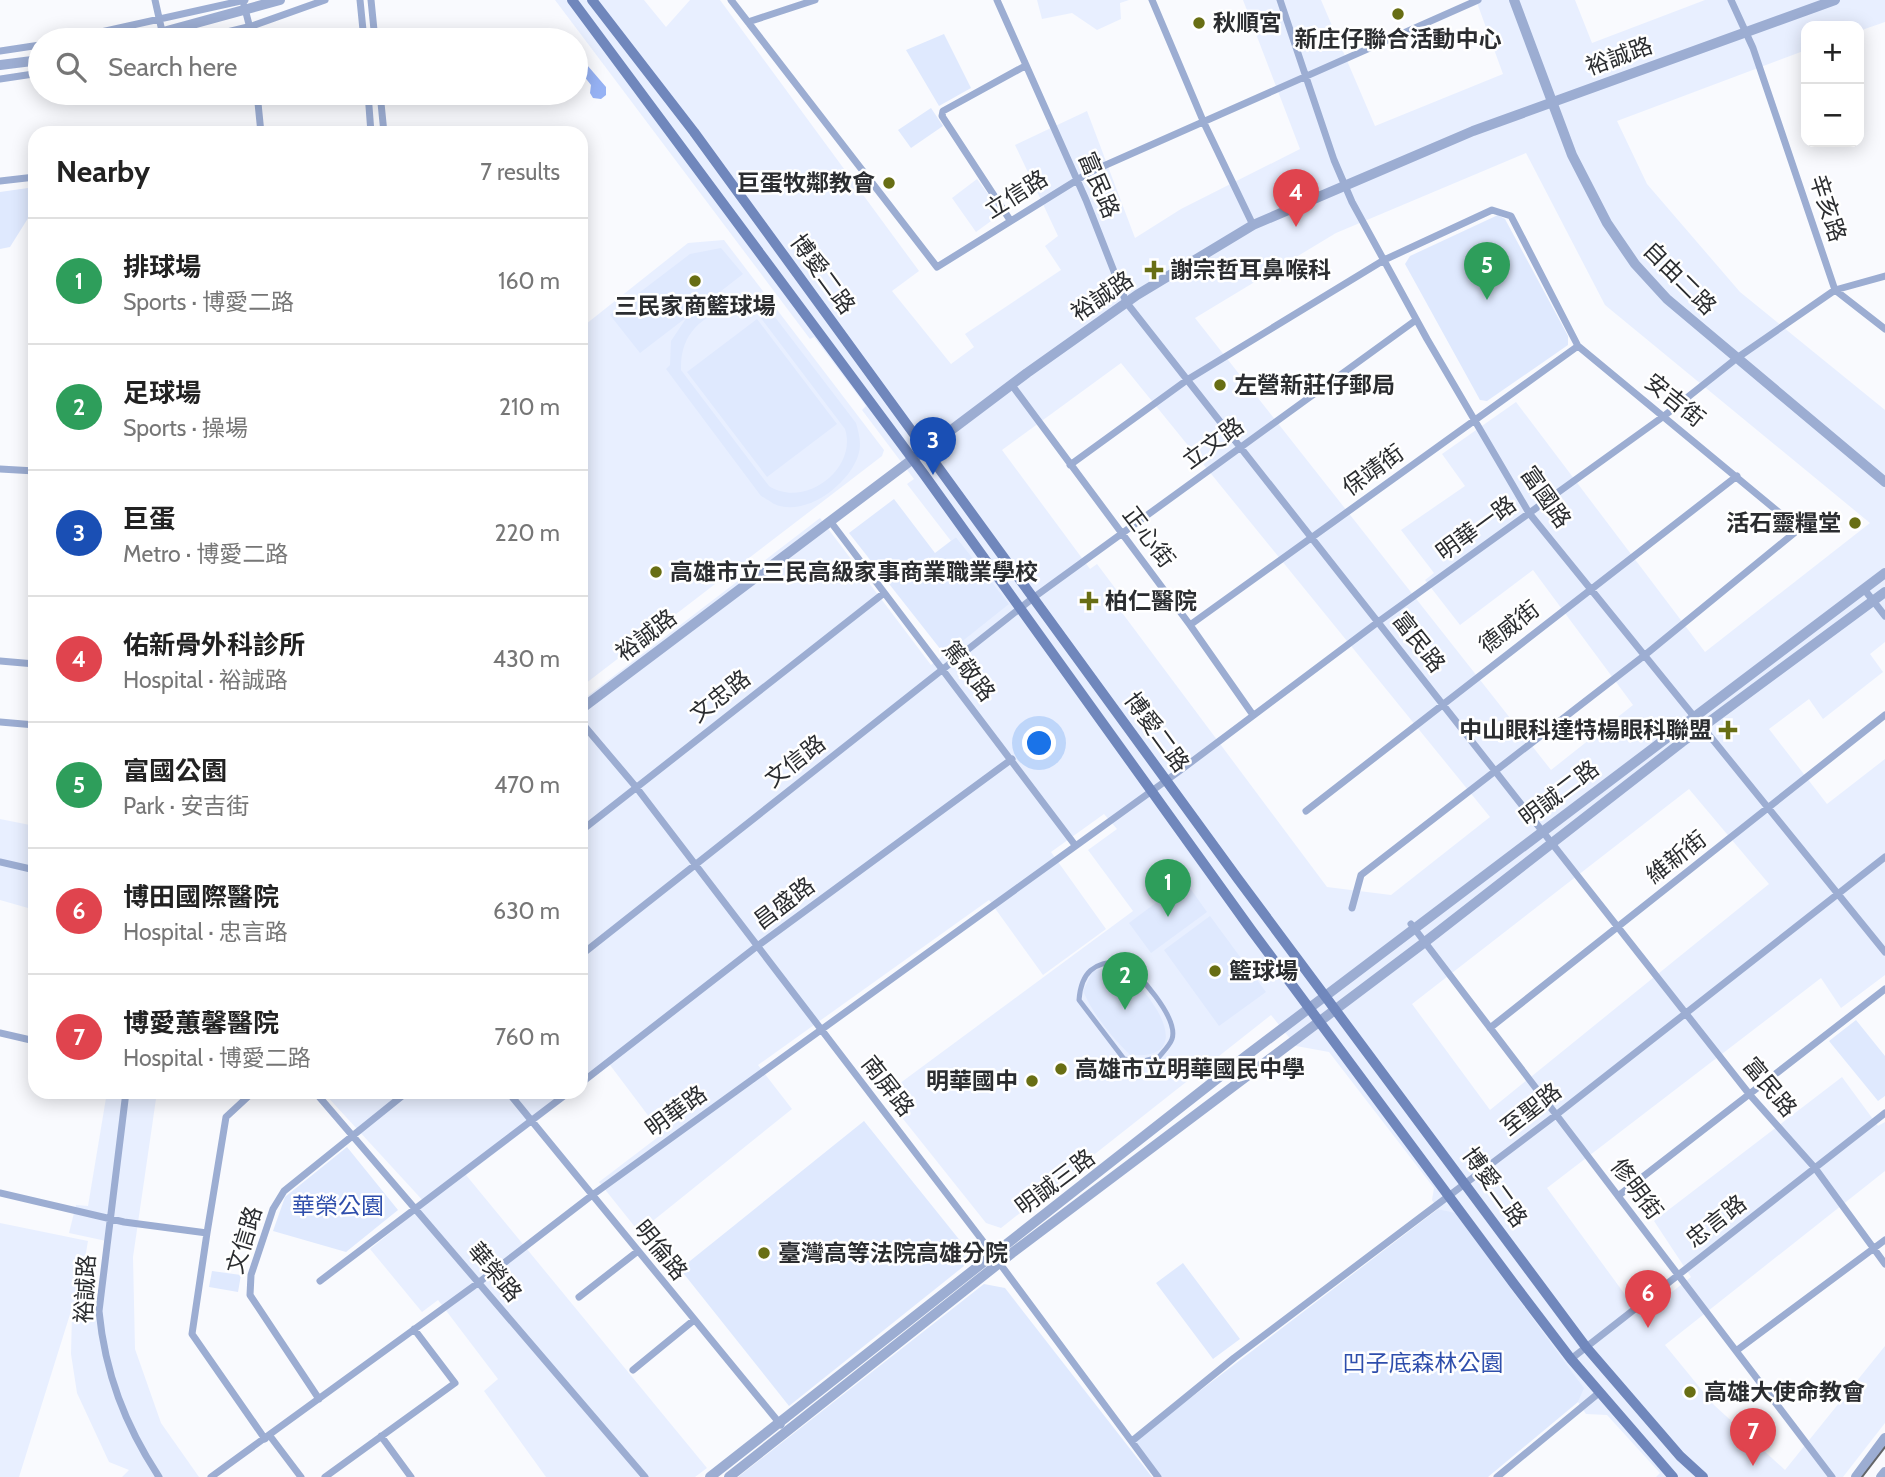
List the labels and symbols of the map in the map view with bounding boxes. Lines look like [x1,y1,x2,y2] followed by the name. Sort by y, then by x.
[1390,6,1406,22] marker: 新庄仔聯合活動中心
[1213,9,1282,37] place label: 秋順宮
[1191,15,1207,31] marker: 秋順宮
[1295,25,1502,53] place label: 新庄仔聯合活動中心
[1582,31,1656,81] street label: 裕誠路
[1073,148,1125,222] street label: 富民路
[979,164,1053,224] street label: 立信路
[737,169,875,197] place label: 巨蛋牧鄰教會
[1273,169,1319,227] pin: 4
[1804,171,1852,245] street label: 辛亥路
[881,175,897,191] marker: 巨蛋牧鄰教會
[785,229,861,319] street label: 博愛二路
[1638,236,1722,320] street label: 自由二路
[1464,242,1510,300] pin: 5
[1170,256,1331,284] place label: 謝宗哲耳鼻喉科
[1144,260,1164,280] marker: 謝宗哲耳鼻喉科
[1066,265,1138,327] street label: 裕誠路
[687,273,703,289] marker: 三民家商籃球場
[615,292,776,320] place label: 三民家商籃球場
[1639,367,1711,433] street label: 安吉街
[1234,371,1395,399] place label: 左營新莊仔郵局
[1212,377,1228,393] marker: 左營新莊仔郵局
[1177,411,1249,475] street label: 立文路
[910,417,956,475] pin: 3
[1337,438,1409,502] street label: 保靖街
[1515,461,1577,533] street label: 富國路
[1431,490,1521,566] street label: 明華一路
[1117,501,1181,573] street label: 正心街
[1726,509,1841,537] place label: 活石靈糧堂
[1847,515,1863,531] marker: 活石靈糧堂
[670,558,1038,586] place label: 高雄市立三民高級家事商業職業學校
[648,564,664,580] marker: 高雄市立三民高級家事商業職業學校
[1105,587,1197,615] place label: 柏仁醫院
[1079,591,1099,611] marker: 柏仁醫院
[1473,595,1545,659] street label: 德威街
[610,603,682,667] street label: 裕誠路
[1387,606,1451,678] street label: 富民路
[937,635,1001,707] street label: 篤敬路
[684,664,756,728] street label: 文忠路
[1119,687,1195,777] street label: 博愛二路
[1459,716,1712,744] place label: 中山眼科達特楊眼科聯盟
[1718,720,1738,740] marker: 中山眼科達特楊眼科聯盟
[1022,726,1056,760] your location
[759,729,831,793] street label: 文信路
[1514,754,1604,832] street label: 明誠二路
[1640,825,1712,889] street label: 維新街
[1145,859,1191,917] pin: 1
[748,871,820,935] street label: 昌盛路
[1102,952,1148,1010] pin: 2
[1229,957,1298,985] place label: 籃球場
[1207,963,1223,979] marker: 籃球場
[856,1050,920,1122] street label: 南屏路
[1737,1052,1803,1122] street label: 富民路
[1075,1055,1305,1083] place label: 高雄市立明華國民中學
[1053,1061,1069,1077] marker: 高雄市立明華國民中學
[926,1067,1018,1095] place label: 明華國中
[1024,1073,1040,1089] marker: 明華國中
[1495,1077,1567,1141] street label: 至聖路
[640,1079,712,1143] street label: 明華路
[1457,1142,1533,1232] street label: 博愛二路
[1010,1143,1100,1221] street label: 明誠三路
[1605,1153,1669,1225] street label: 修明街
[1680,1189,1752,1253] street label: 忠言路
[292,1192,384,1220] park label: 華榮公園
[221,1203,267,1277] street label: 文信路
[628,1214,694,1286] street label: 明倫路
[462,1237,528,1307] street label: 華榮路
[778,1239,1008,1267] place label: 臺灣高等法院高雄分院
[756,1245,772,1261] marker: 臺灣高等法院高雄分院
[69,1254,101,1324] street label: 裕誠路
[1625,1270,1671,1328] pin: 6
[1343,1349,1504,1377] park label: 凹子底森林公園
[1704,1378,1865,1406] place label: 高雄大使命教會
[1682,1384,1698,1400] marker: 高雄大使命教會
[1730,1408,1776,1466] pin: 7

